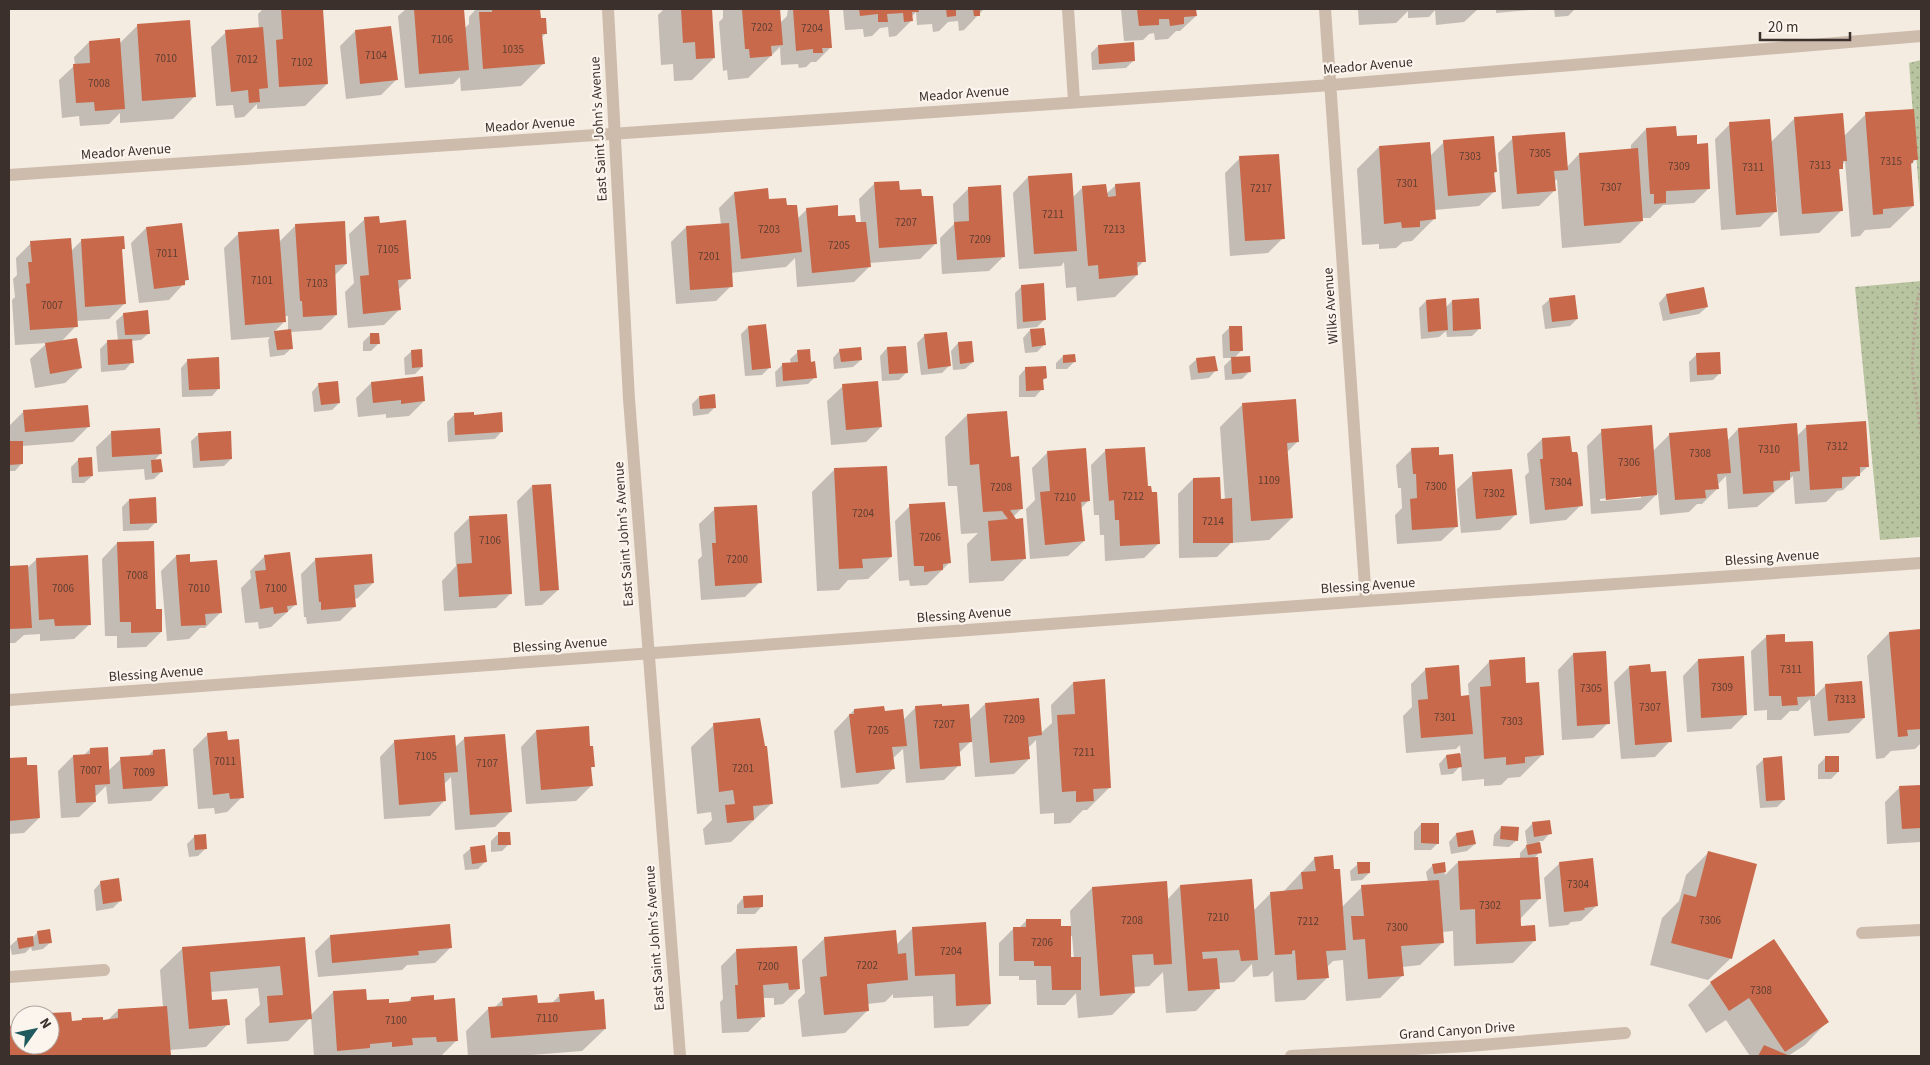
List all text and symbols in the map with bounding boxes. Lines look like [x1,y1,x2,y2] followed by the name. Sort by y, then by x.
[1760,10,1850,42] scale bar
[1768,17,1798,38] text: 20 m
[751,20,773,35] house number: 7202
[801,21,823,36] house number: 7204
[431,32,453,47] house number: 7106
[502,42,524,57] house number: 1035
[365,48,387,63] house number: 7104
[155,51,177,66] house number: 7010
[236,52,258,67] house number: 7012
[1322,52,1414,80] street label: Meador Avenue
[291,55,313,70] house number: 7102
[585,56,613,202] street label: East Saint John's Avenue
[88,76,110,91] house number: 7008
[918,81,1010,107] street label: Meador Avenue
[484,112,576,138] street label: Meador Avenue
[80,139,172,165] street label: Meador Avenue
[1529,146,1551,161] house number: 7305
[1459,149,1481,164] house number: 7303
[1880,154,1902,169] house number: 7315
[1809,158,1831,173] house number: 7313
[1668,159,1690,174] house number: 7309
[1742,160,1764,175] house number: 7311
[1396,176,1418,191] house number: 7301
[1600,180,1622,195] house number: 7307
[1250,181,1272,196] house number: 7217
[1042,207,1064,222] house number: 7211
[895,215,917,230] house number: 7207
[758,222,780,237] house number: 7203
[1103,222,1125,237] house number: 7213
[969,232,991,247] house number: 7209
[828,238,850,253] house number: 7205
[377,242,399,257] house number: 7105
[156,246,178,261] house number: 7011
[698,249,720,264] house number: 7201
[1318,267,1344,345] street label: Wilks Avenue
[251,273,273,288] house number: 7101
[306,276,328,291] house number: 7103
[41,298,63,313] house number: 7007
[1826,439,1848,454] house number: 7312
[1758,442,1780,457] house number: 7310
[1689,446,1711,461] house number: 7308
[1618,455,1640,470] house number: 7306
[609,461,639,607] street label: East Saint John's Avenue
[1258,473,1280,488] house number: 1109
[1550,475,1572,490] house number: 7304
[1425,479,1447,494] house number: 7300
[990,480,1012,495] house number: 7208
[1483,486,1505,501] house number: 7302
[1122,489,1144,504] house number: 7212
[1054,490,1076,505] house number: 7210
[852,506,874,521] house number: 7204
[1202,514,1224,529] house number: 7214
[919,530,941,545] house number: 7206
[479,533,501,548] house number: 7106
[1724,545,1820,571] street label: Blessing Avenue
[726,552,748,567] house number: 7200
[126,568,148,583] house number: 7008
[1320,573,1416,599] street label: Blessing Avenue
[52,581,74,596] house number: 7006
[188,581,210,596] house number: 7010
[265,581,287,596] house number: 7100
[916,602,1012,628] street label: Blessing Avenue
[512,632,608,658] street label: Blessing Avenue
[108,661,204,687] street label: Blessing Avenue
[1780,662,1802,677] house number: 7311
[1711,680,1733,695] house number: 7309
[1580,681,1602,696] house number: 7305
[1834,692,1856,707] house number: 7313
[1639,700,1661,715] house number: 7307
[1434,710,1456,725] house number: 7301
[1003,712,1025,727] house number: 7209
[1501,714,1523,729] house number: 7303
[933,717,955,732] house number: 7207
[867,723,889,738] house number: 7205
[1073,745,1095,760] house number: 7211
[415,749,437,764] house number: 7105
[214,754,236,769] house number: 7011
[476,756,498,771] house number: 7107
[732,761,754,776] house number: 7201
[80,763,102,778] house number: 7007
[133,765,155,780] house number: 7009
[640,865,670,1011] street label: East Saint John's Avenue
[1567,877,1589,892] house number: 7304
[1479,898,1501,913] house number: 7302
[1207,910,1229,925] house number: 7210
[1121,913,1143,928] house number: 7208
[1699,913,1721,928] house number: 7306
[1297,914,1319,929] house number: 7212
[1386,920,1408,935] house number: 7300
[1031,935,1053,950] house number: 7206
[940,944,962,959] house number: 7204
[856,958,878,973] house number: 7202
[757,959,779,974] house number: 7200
[1750,983,1772,998] house number: 7308
[10,1005,60,1055] north arrow
[536,1011,558,1026] house number: 7110
[385,1013,407,1028] house number: 7100
[34,1014,56,1033] text: N
[1398,1017,1516,1045] street label: Grand Canyon Drive

